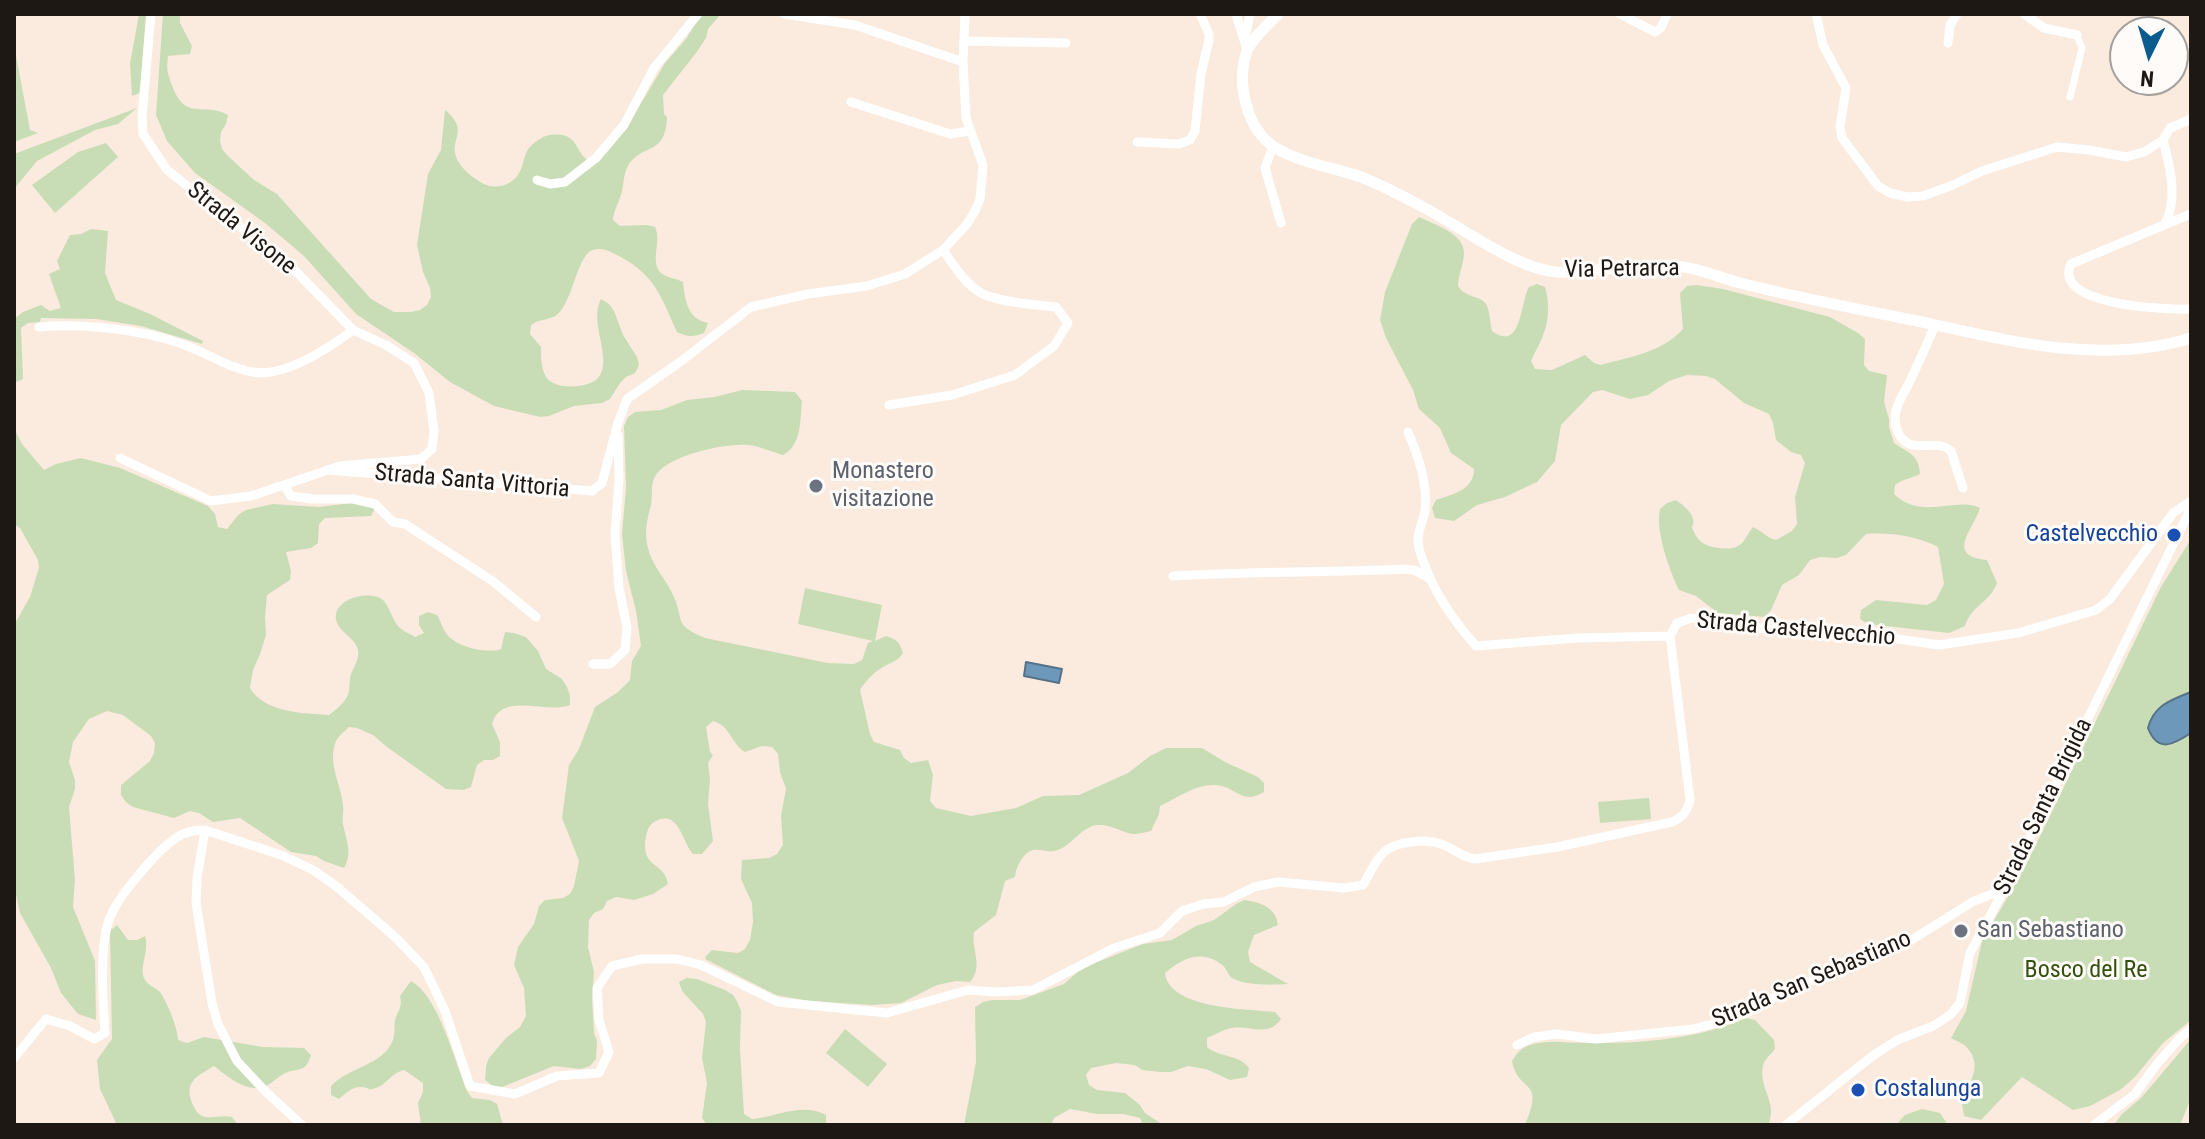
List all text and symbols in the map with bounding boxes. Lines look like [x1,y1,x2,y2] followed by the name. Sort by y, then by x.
[2109,16,2189,96] north arrow
[2139,65,2155,91] text: N
[181,176,301,282] street label: Strada Visone
[1564,255,1680,285] street label: Via Petrarca
[832,458,934,514] place label: Monastero visitazione
[373,459,571,505] street label: Strada Santa Vittoria
[807,477,825,495] marker: Monastero visitazione
[2025,521,2158,549] place label: Castelvecchio
[2165,526,2183,544] marker: Castelvecchio
[1695,607,1897,653] street label: Strada Castelvecchio
[1989,714,2099,900] street label: Strada Santa Brigida
[1977,917,2124,945] place label: San Sebastiano
[1952,922,1970,940] marker: San Sebastiano
[1708,925,1916,1035] street label: Strada San Sebastiano
[2025,957,2147,985] park label: Bosco del Re
[1874,1076,1981,1104] place label: Costalunga
[1849,1081,1867,1099] marker: Costalunga

